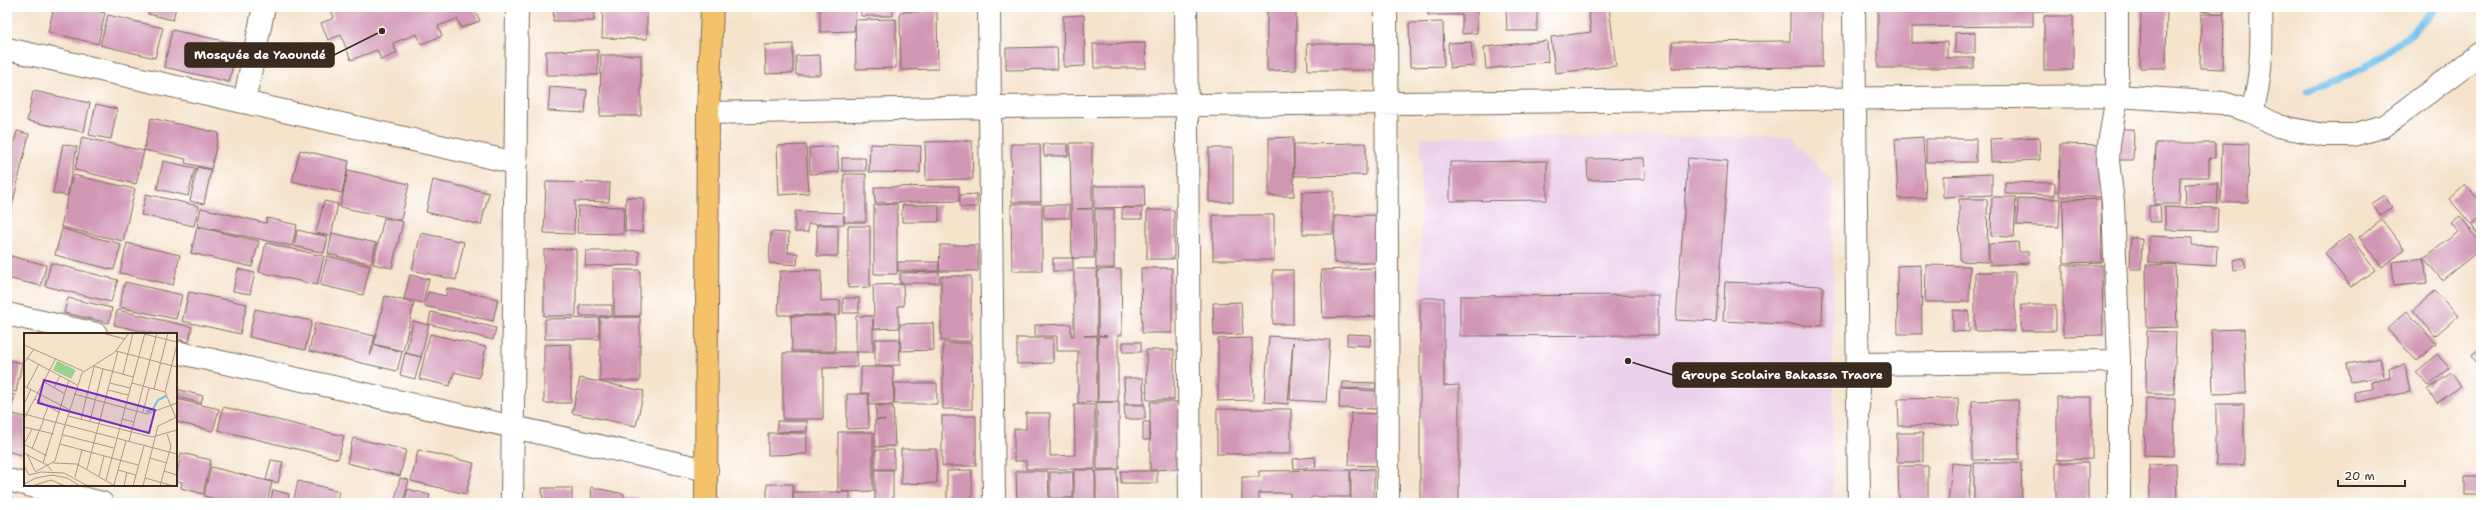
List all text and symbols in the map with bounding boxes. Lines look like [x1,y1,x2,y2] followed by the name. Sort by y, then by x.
[185,43,334,67] callout: Mosquée de Yaoundé
[194,47,326,63] text: Mosquée de Yaoundé
[24,333,177,486] inset map
[1673,363,1891,387] callout: Groupe Scolaire Bakassa Traore
[1681,367,1883,383] text: Groupe Scolaire Bakassa Traore
[2338,462,2405,488] scale bar
[2344,468,2375,484] text: 20 m

